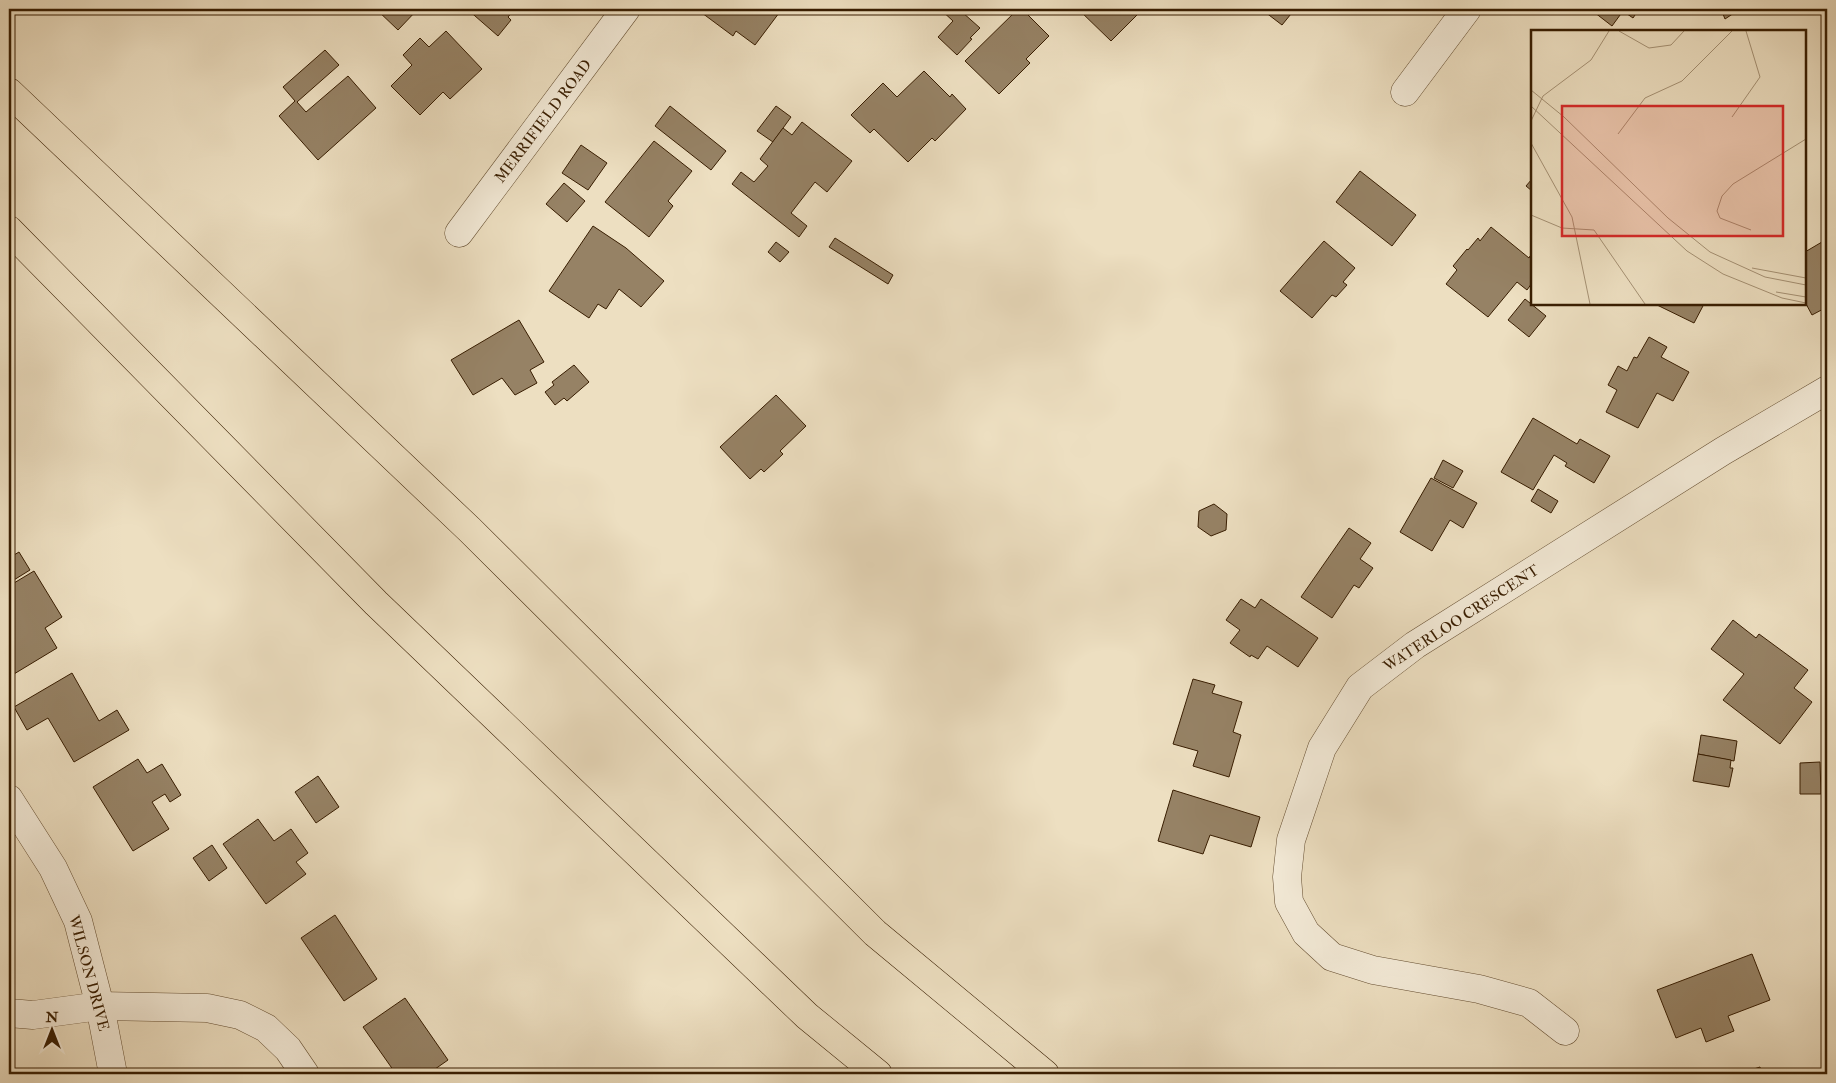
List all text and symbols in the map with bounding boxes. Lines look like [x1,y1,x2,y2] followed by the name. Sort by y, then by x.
[1531,30,1806,305] inset map
[491,56,596,187] street label: MERRIFIELD ROAD
[1379,561,1543,676] street label: WATERLOO CRESCENT
[64,912,113,1033] street label: WILSON DRIVE
[28,1006,78,1056] north arrow
[45,1009,59,1026] text: N

